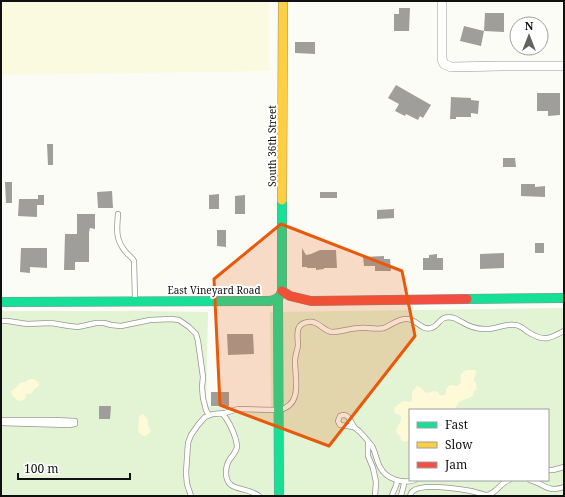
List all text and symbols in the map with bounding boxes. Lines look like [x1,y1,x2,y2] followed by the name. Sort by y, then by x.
[509,16,549,56] north arrow
[525,18,534,33] text: N
[265,105,279,187] street label: South 36th Street
[167,283,261,297] street label: East Vineyard Road
[409,409,549,481] legend
[445,416,468,433] text: Fast
[445,436,473,453] text: Slow
[18,455,130,481] scale bar
[444,456,467,473] text: Jam
[24,460,59,477] text: 100 m

